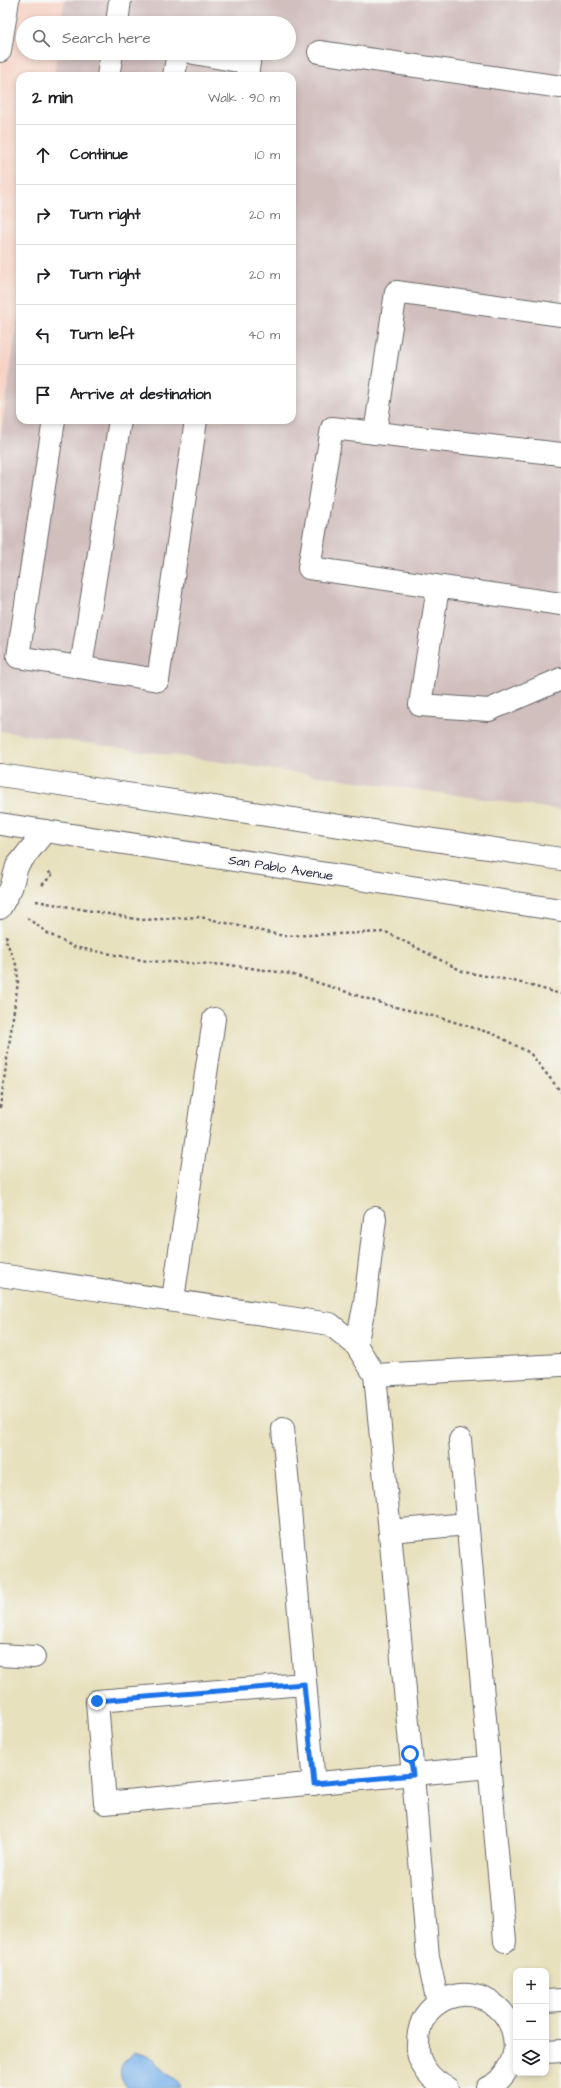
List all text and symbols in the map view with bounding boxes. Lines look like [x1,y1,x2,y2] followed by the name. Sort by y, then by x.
[16,16,296,60] search box
[30,27,52,49] icon: search
[62,28,151,49] text: Search here
[32,86,73,110] text: 2 min
[208,89,280,107] text: Walk · 90 m
[32,144,54,166] icon: ahead
[70,144,128,165] text: Continue
[255,146,280,164] text: 10 m
[32,204,54,226] icon: right
[70,204,141,225] text: Turn right
[249,206,280,224] text: 20 m
[32,264,54,286] icon: right
[70,264,141,285] text: Turn right
[249,266,280,284] text: 20 m
[32,324,54,346] icon: left
[70,324,134,345] text: Turn left
[248,326,280,344] text: 40 m
[32,384,54,406] icon: arrive
[70,384,211,405] text: Arrive at destination
[227,851,334,885] street label: San Pablo Avenue
[88,1692,106,1710] route end
[401,1745,419,1763] route start
[513,1968,549,2076] map controls
[513,1968,549,2004] button: +
[513,2004,549,2040] button: −
[513,2040,549,2076] button: layers

